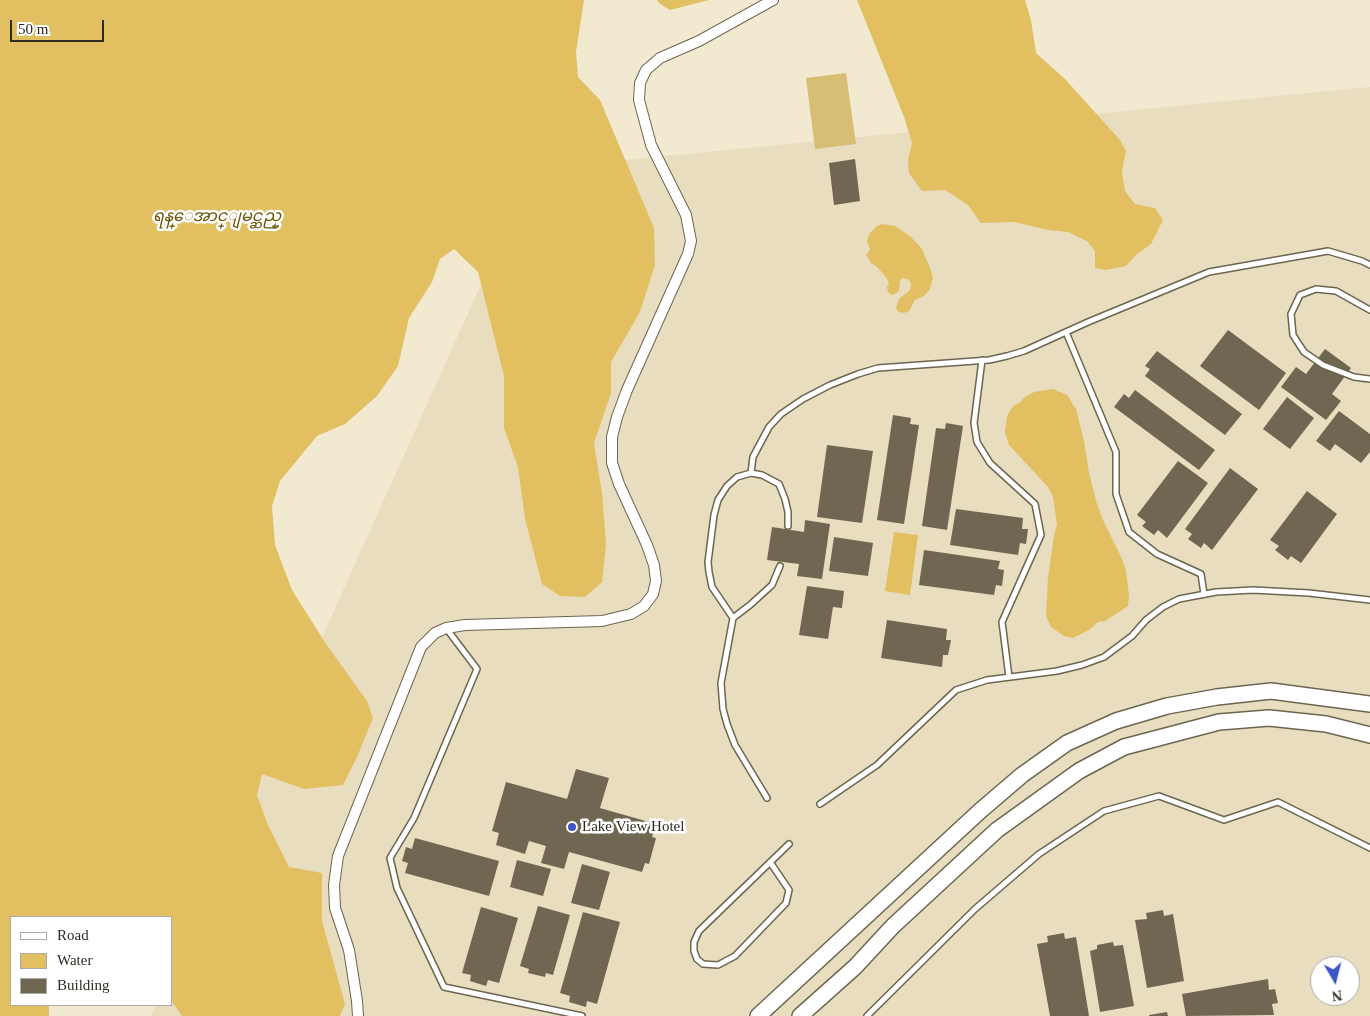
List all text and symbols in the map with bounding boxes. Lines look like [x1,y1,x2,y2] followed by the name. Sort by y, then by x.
[12,10,106,42] scale bar
[18,21,48,37] text: 50 m
[153,207,281,227] water label: ရန္ေအာင္ျမင္ဆည္
[582,818,684,836] place label: Lake View Hotel
[566,821,578,833] marker: Lake View Hotel
[10,916,172,1006] legend
[57,927,89,943] text: Road
[57,952,92,968] text: Water
[1310,956,1360,1006] north arrow
[57,977,110,993] text: Building
[1331,987,1343,1003] text: N

